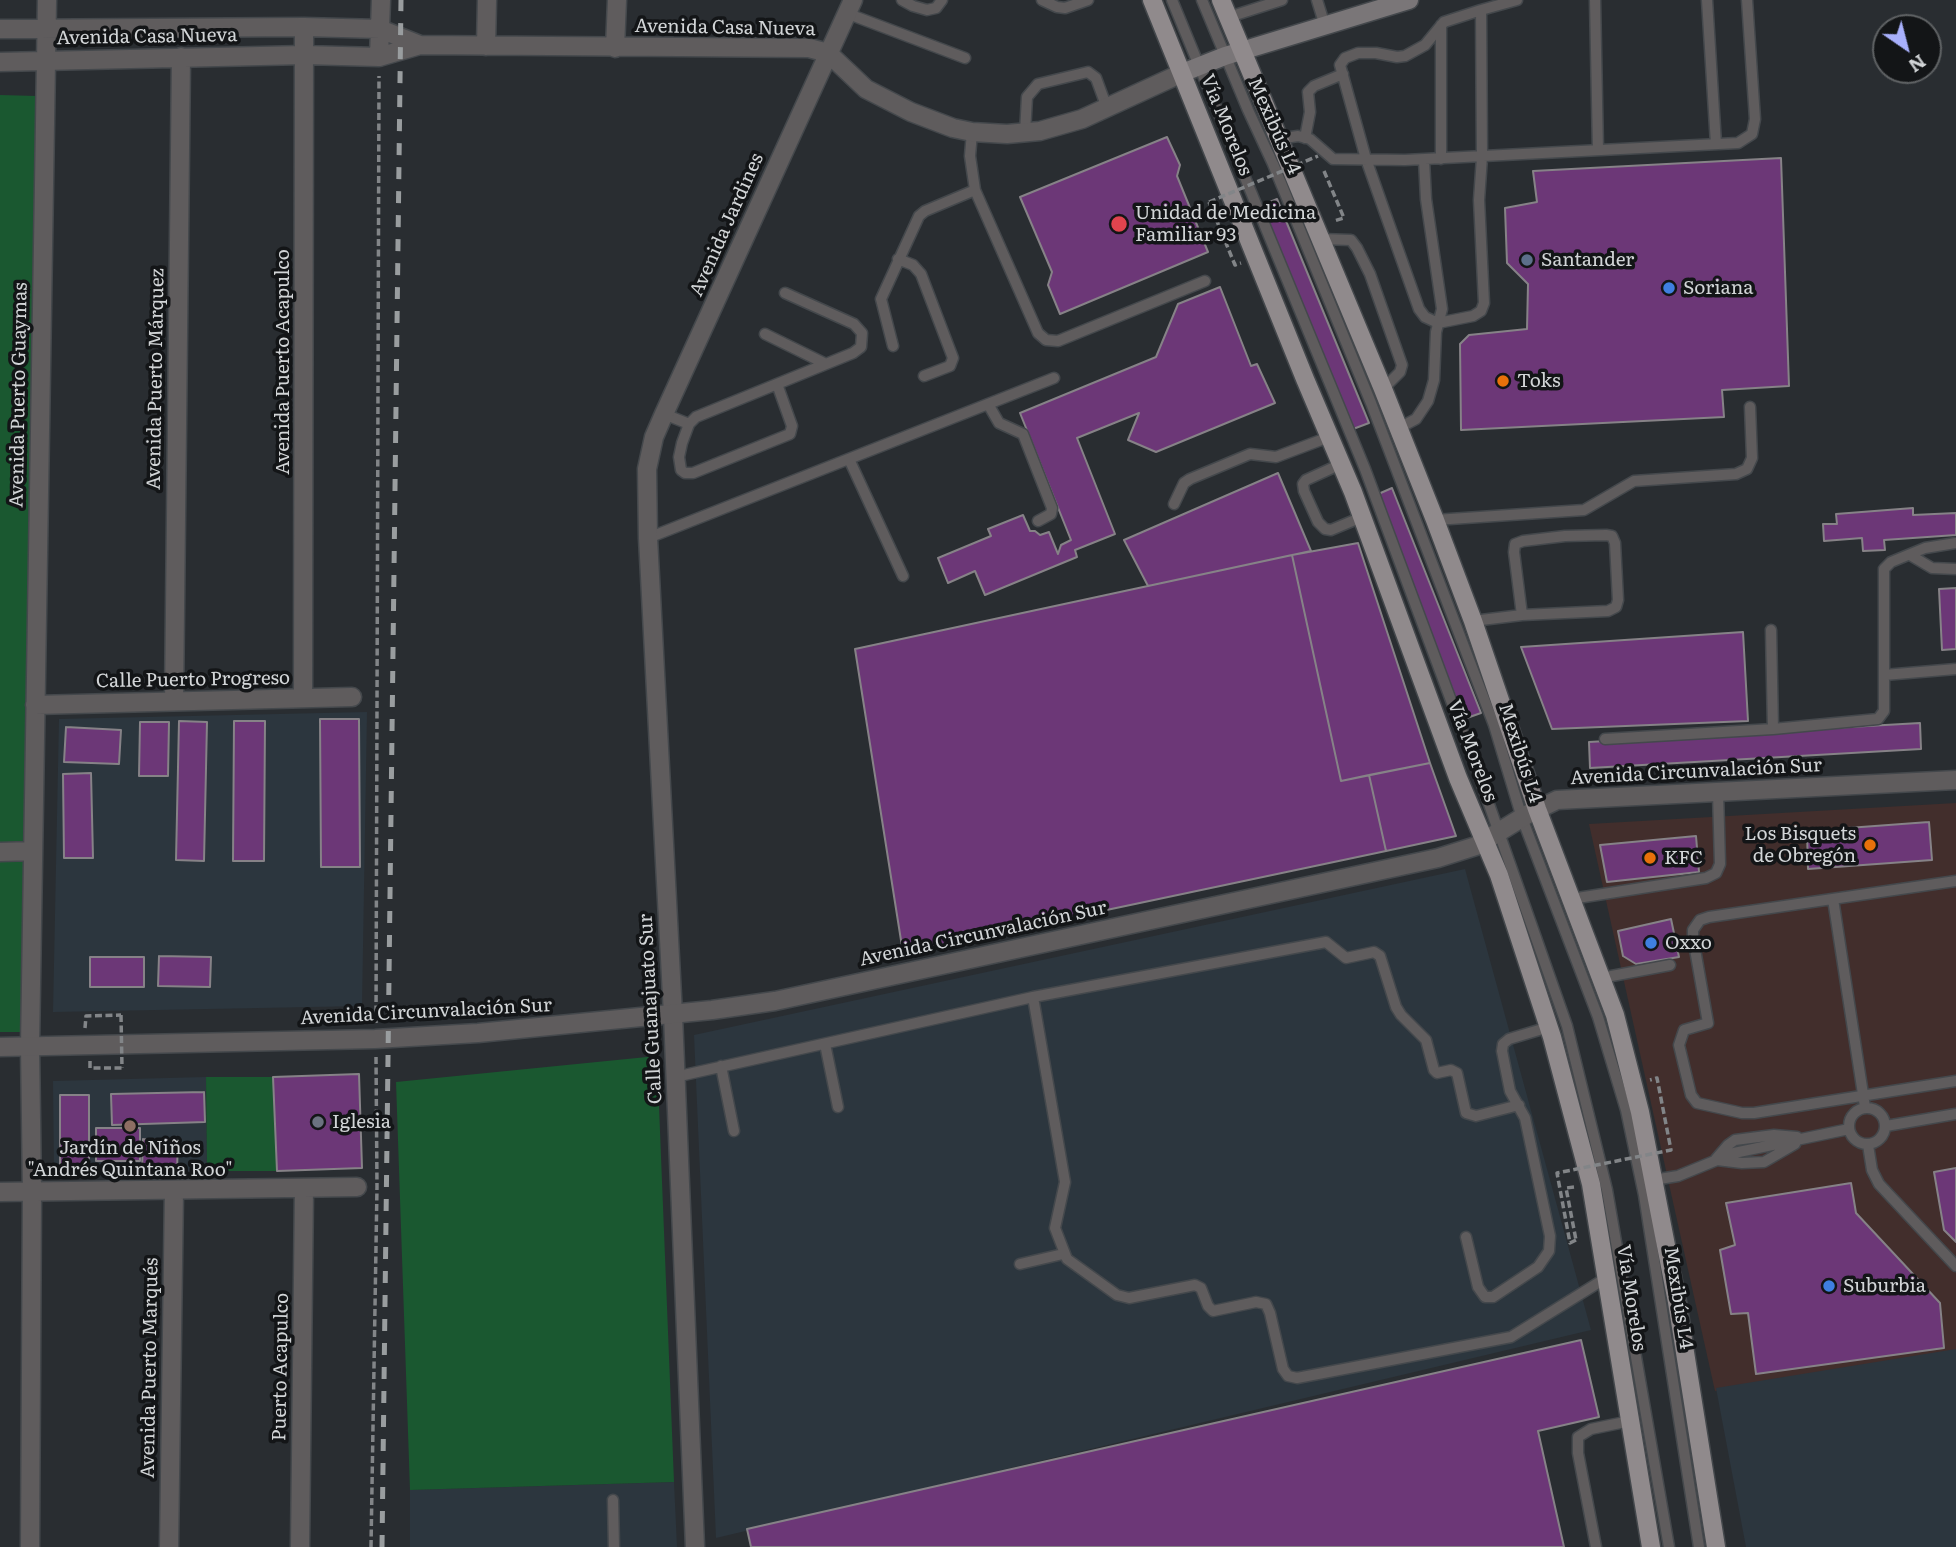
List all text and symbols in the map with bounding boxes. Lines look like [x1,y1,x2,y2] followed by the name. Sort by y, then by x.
[1872,14,1942,84] north arrow
[634,15,816,41] street label: Avenida Casa Nueva
[56,24,238,50] street label: Avenida Casa Nueva
[1903,49,1932,81] text: N
[1195,71,1257,179] street label: Vía Morelos
[1242,74,1306,178] street label: Mexibús L4
[685,150,769,300] street label: Avenida Jardines
[1135,202,1316,246] place label: Unidad de Medicina Familiar 93
[1109,214,1129,234] marker: Unidad de Medicina Familiar 93
[272,249,294,475] street label: Avenida Puerto Acapulco
[1541,249,1634,271] place label: Santander
[1519,252,1535,268] marker: Santander
[143,268,169,490] street label: Avenida Puerto Márquez
[1683,277,1753,299] place label: Soriana
[1661,280,1677,296] marker: Soriana
[6,282,32,508] street label: Avenida Puerto Guaymas
[1517,370,1561,392] place label: Toks
[1495,373,1511,389] marker: Toks
[96,667,290,693] street label: Calle Puerto Progreso
[1442,697,1502,805] street label: Vía Morelos
[1493,700,1547,806] street label: Mexibús L4
[1570,754,1822,790] street label: Avenida Circunvalación Sur
[1745,823,1856,867] place label: Los Bisquets de Obregón
[1862,837,1878,853] marker: Los Bisquets de Obregón
[1664,847,1703,869] place label: KFC
[1642,850,1658,866] marker: KFC
[857,897,1109,971] street label: Avenida Circunvalación Sur
[635,913,667,1105] street label: Calle Guanajuato Sur
[1665,932,1712,954] place label: Oxxo
[1643,935,1659,951] marker: Oxxo
[300,994,552,1030] street label: Avenida Circunvalación Sur
[332,1111,391,1133] place label: Iglesia
[310,1114,326,1130] marker: Iglesia
[122,1118,138,1134] marker: Jardín de Niños "Andrés Quintana Roo"
[27,1137,233,1181] place label: Jardín de Niños "Andrés Quintana Roo"
[1611,1243,1651,1353] street label: Vía Morelos
[1659,1245,1697,1351] street label: Mexibús L4
[137,1257,163,1479] street label: Avenida Puerto Marqués
[1843,1275,1926,1297] place label: Suburbia
[1821,1278,1837,1294] marker: Suburbia
[268,1293,294,1441] street label: Puerto Acapulco

